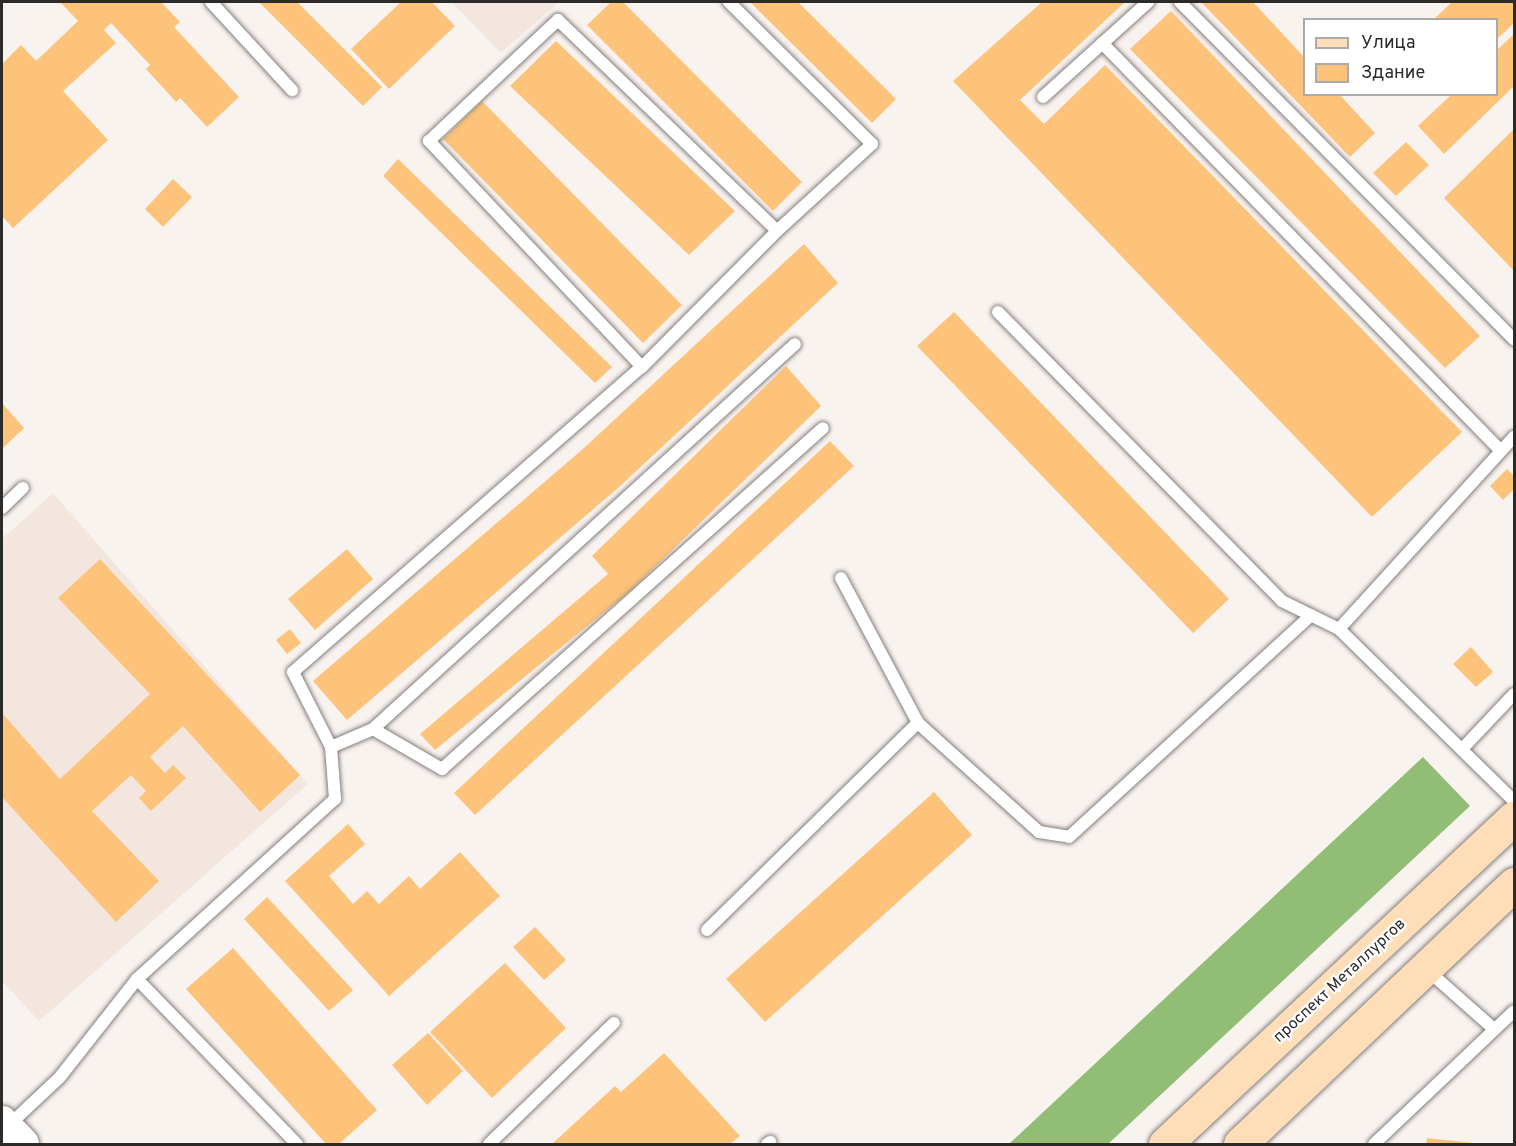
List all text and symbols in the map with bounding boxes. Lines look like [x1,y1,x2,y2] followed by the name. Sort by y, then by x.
[1303,18,1498,96] legend
[1361,32,1415,55] text: Улица
[1361,62,1425,85] text: Здание
[1270,915,1410,1047] street label: проспект Металлургов

